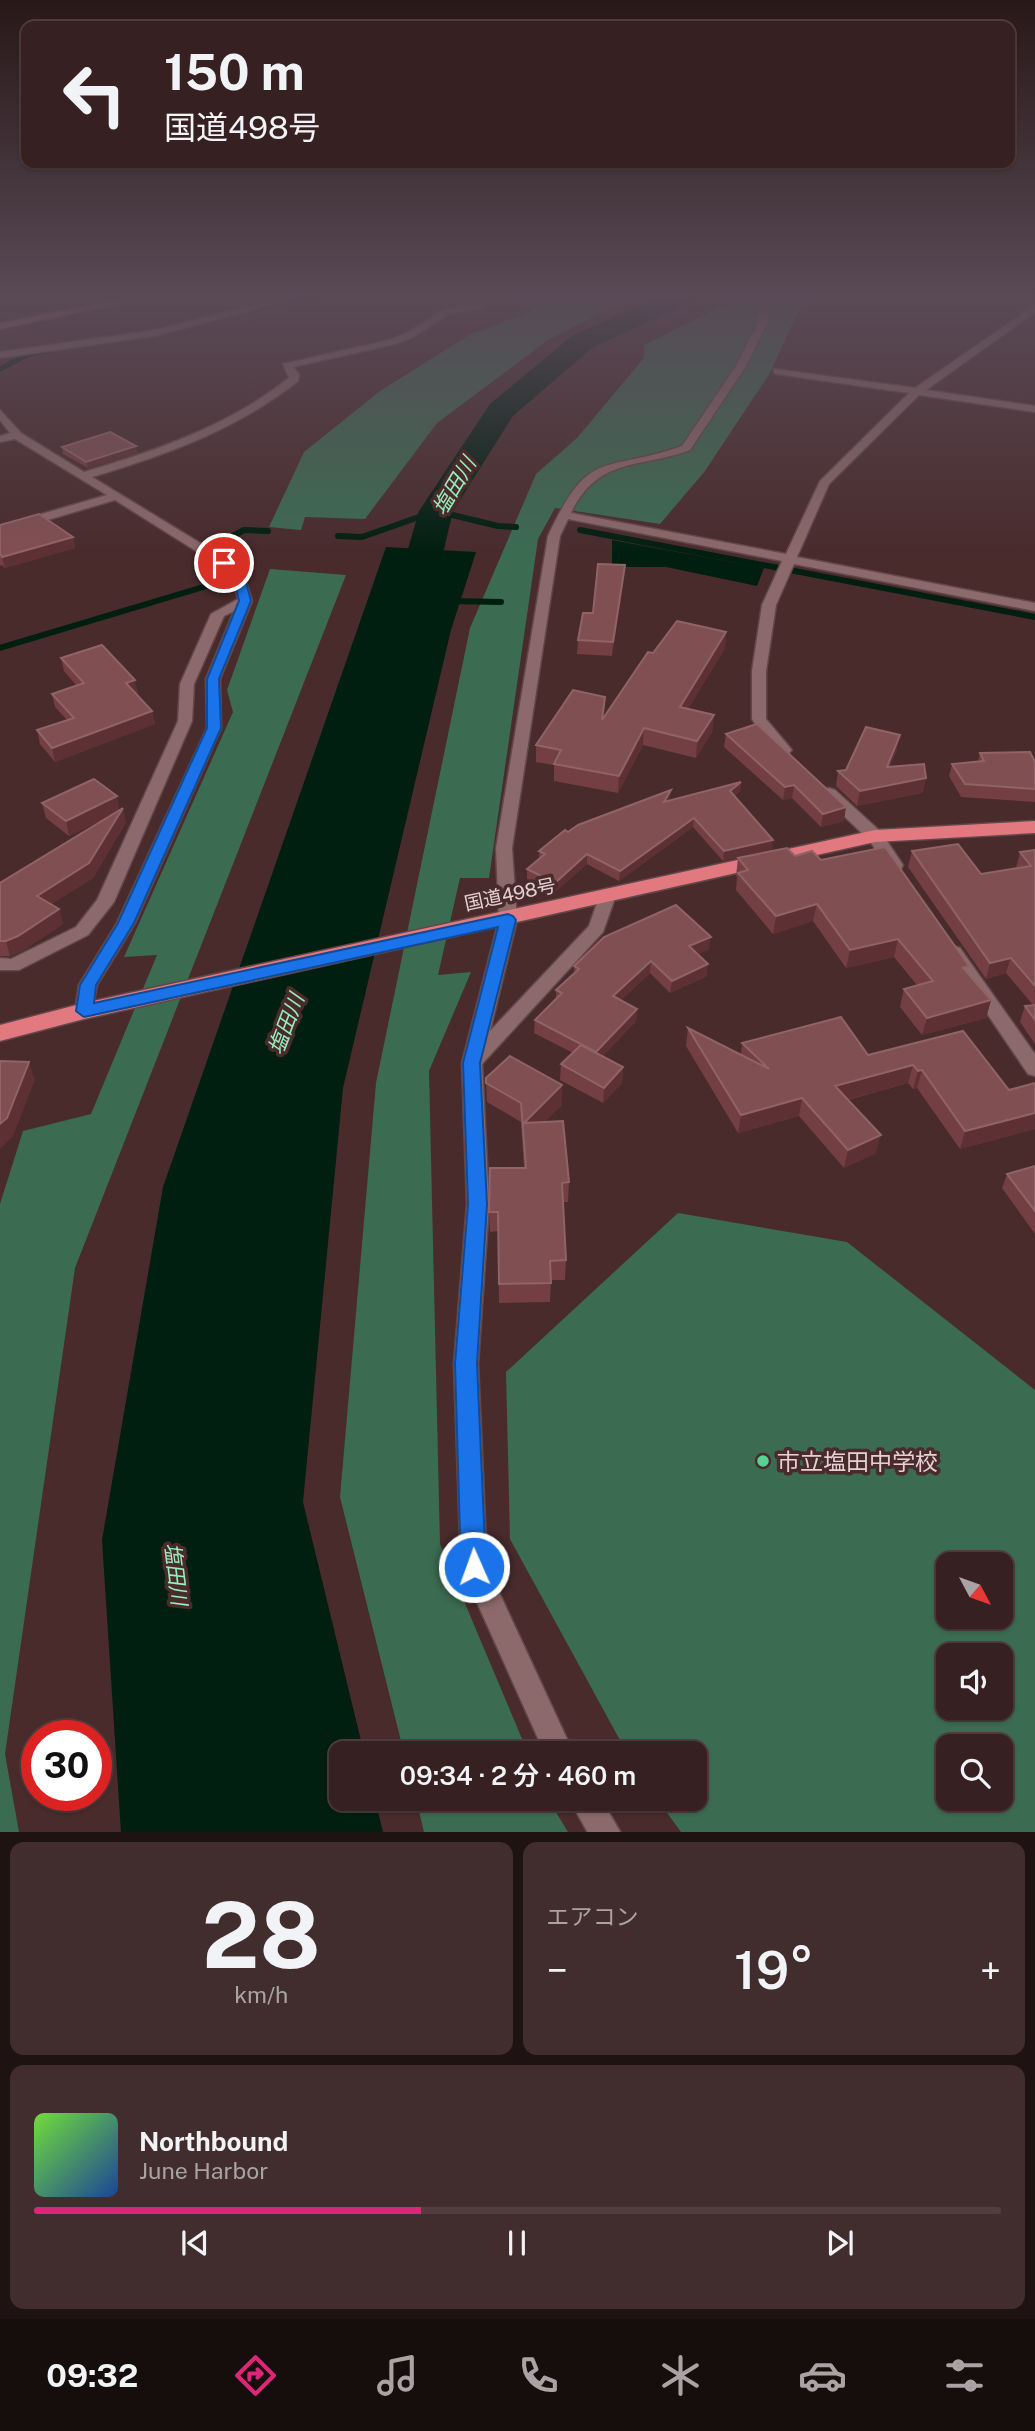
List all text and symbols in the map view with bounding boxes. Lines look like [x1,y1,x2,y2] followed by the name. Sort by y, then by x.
[164,43,305,101] text: 150 m
[49,49,140,140] icon: left
[164,109,321,146] text: 国道498号
[427,451,482,519] water label: 塩田川
[194,533,254,593] pin
[205,544,243,582] icon: arrive
[462,874,558,914] street label: 国道498号
[263,988,310,1058] water label: 塩田川
[777,1448,938,1475] place label: 市立塩田中学校
[755,1453,771,1469] marker: 市立塩田中学校
[437,1530,511,1604] position arrow
[160,1541,192,1609] water label: 塩田川
[936,1552,1013,1629] north arrow
[936,1552,1013,1811] map controls
[936,1643,1013,1720] button: sound
[21,1720,112,1811] speed limit sign: 30
[936,1734,1013,1811] button: search
[400,1760,636,1791] text: 09:34 · 2 分 · 460 m
[202,1882,321,1988] text: 28
[547,1903,639,1930] text: エアコン
[734,1940,814,2001] text: 19°
[547,1948,568,1993] text: −
[980,1948,1001,1993] text: +
[234,1981,288,2008] text: km/h
[139,2126,288,2157] text: Northbound
[139,2157,268,2184] text: June Harbor
[176,2224,214,2262] icon: previous
[498,2224,536,2262] icon: pause
[821,2224,859,2262] icon: next
[231,2351,280,2400] icon: directions
[373,2351,422,2400] icon: music
[514,2351,563,2400] icon: phone
[656,2351,705,2400] icon: climate
[798,2351,847,2400] icon: car
[940,2351,989,2400] icon: filters
[46,2357,138,2394] text: 09:32

